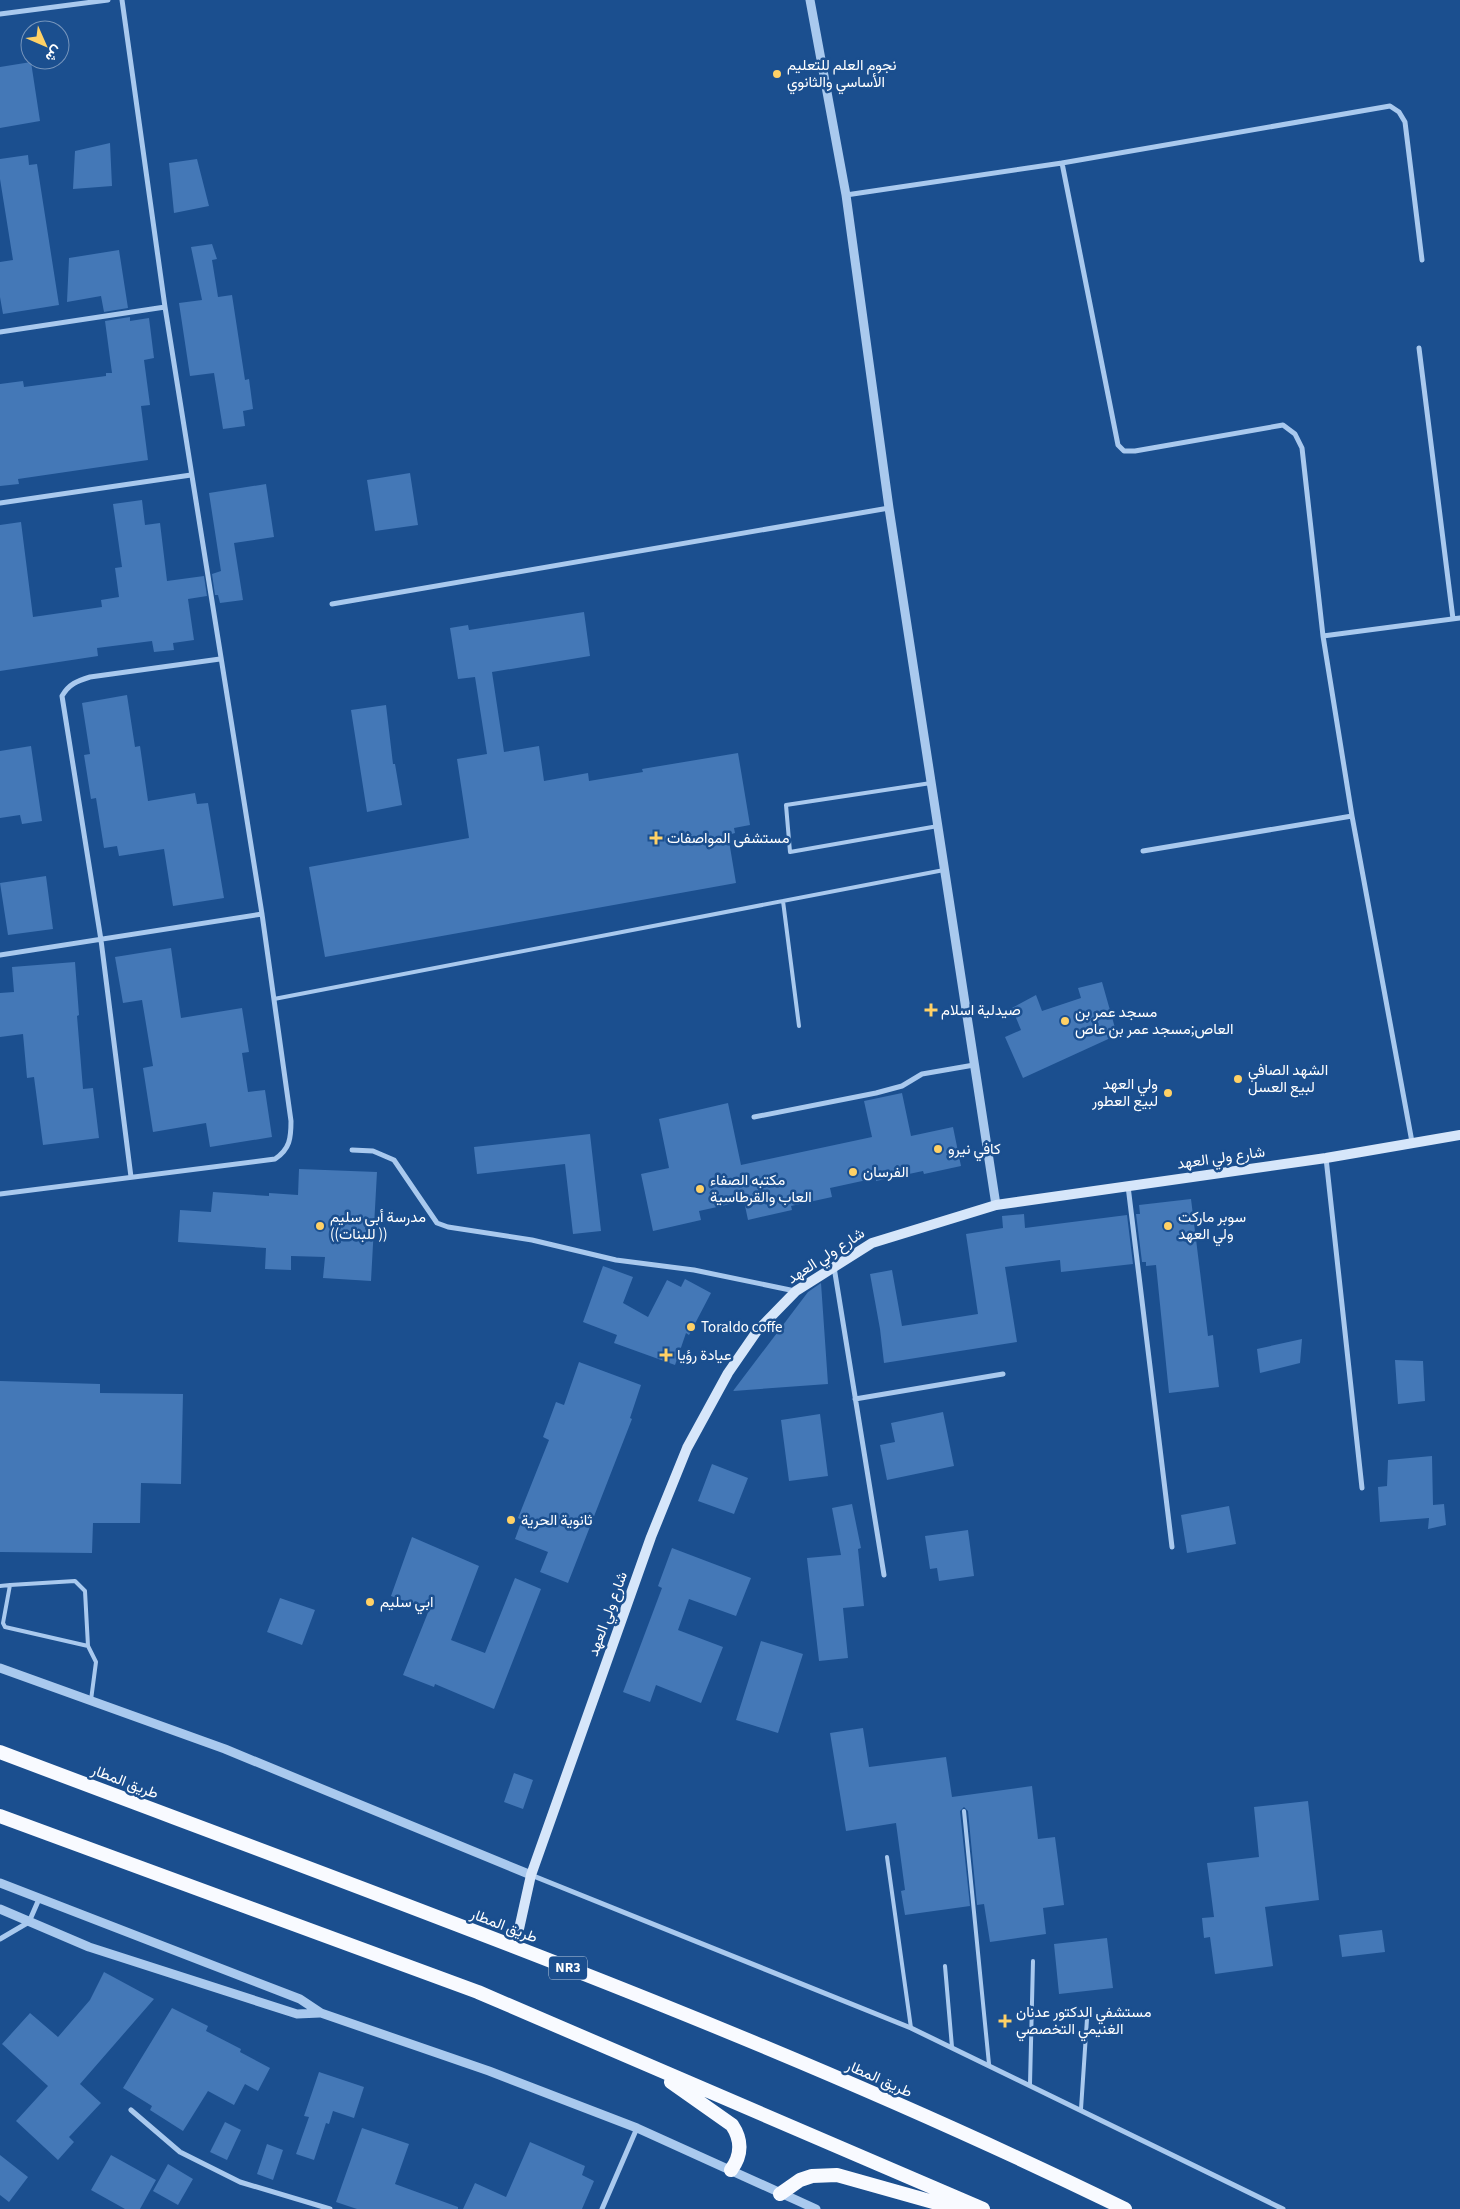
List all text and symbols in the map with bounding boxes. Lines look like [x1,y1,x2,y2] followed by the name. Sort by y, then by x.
[20,20,70,70] north arrow
[40,40,67,67] text: ش
[787,55,897,95] place label: نجوم العلم للتعليم الأساسي والثانوي
[771,68,783,80] marker: نجوم العلم للتعليم الأساسي والثانوي
[667,828,790,849] place label: مستشفى المواصفات
[649,831,663,845] marker: مستشفى المواصفات
[941,1000,1021,1021] place label: صيدلية اسلام
[1075,1002,1234,1040] place label: مسجد عمر بن العاص;مسجد عمر بن عاص
[925,1004,937,1016] marker: صيدلية اسلام
[1059,1015,1071,1027] marker: مسجد عمر بن العاص;مسجد عمر بن عاص
[1248,1060,1328,1098] place label: الشهد الصافي لبيع العسل
[1232,1073,1244,1085] marker: الشهد الصافي لبيع العسل
[1091,1074,1158,1112] place label: ولي العهد لبيع العطور
[1162,1087,1174,1099] marker: ولي العهد لبيع العطور
[948,1139,1001,1162] place label: كافي نيرو
[1176,1141,1267,1177] street label: شارع ولي العهد
[932,1143,944,1155] marker: كافي نيرو
[863,1162,909,1183] place label: الفرسان
[847,1166,859,1178] marker: الفرسان
[710,1170,812,1208] place label: مكتبه الصفاء العاب والقرطاسية
[694,1183,706,1195] marker: مكتبه الصفاء العاب والقرطاسية
[330,1207,426,1245] place label: مدرسة أبي سليم ((للبنات ))
[1178,1207,1246,1247] place label: سوبر ماركت ولي العهد
[314,1220,326,1232] marker: مدرسة أبي سليم ((للبنات ))
[1162,1220,1174,1232] marker: سوبر ماركت ولي العهد
[783,1223,870,1291] street label: شارع ولي العهد
[701,1317,782,1338] place label: Toraldo coffe
[685,1321,697,1333] marker: Toraldo coffe
[677,1345,732,1366] place label: عيادة رؤيا
[659,1348,673,1362] marker: عيادة رؤيا
[521,1510,593,1531] place label: ثانوية الحرية
[505,1514,517,1526] marker: ثانوية الحرية
[583,1569,635,1660] street label: شارع ولي العهد
[380,1592,434,1615] place label: ابي سليم
[364,1596,376,1608] marker: ابي سليم
[87,1759,162,1804] street label: طريق المطار
[466,1903,541,1948] street label: طريق المطار
[549,1956,587,1980] road number: NR3
[1016,2002,1152,2042] place label: مستشفي الدكتور عدنان الغنيمي التخصصي
[998,2014,1012,2028] marker: مستشفي الدكتور عدنان الغنيمي التخصصي
[842,2055,916,2103] street label: طريق المطار

